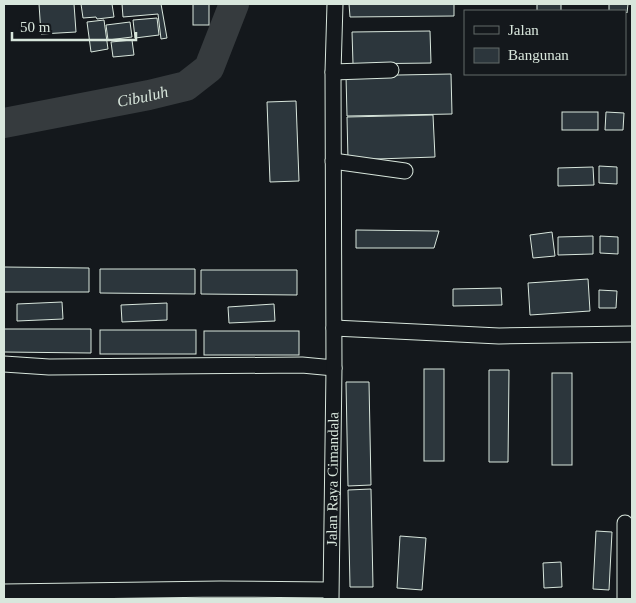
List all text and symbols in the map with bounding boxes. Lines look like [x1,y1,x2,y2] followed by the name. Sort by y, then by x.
[12,10,136,42] scale bar
[464,10,626,75] legend
[20,19,51,35] text: 50 m
[508,22,539,38] text: Jalan
[508,47,569,63] text: Bangunan
[116,83,170,110] water label: Cibuluh
[324,411,341,546] street label: Jalan Raya Cimandala

